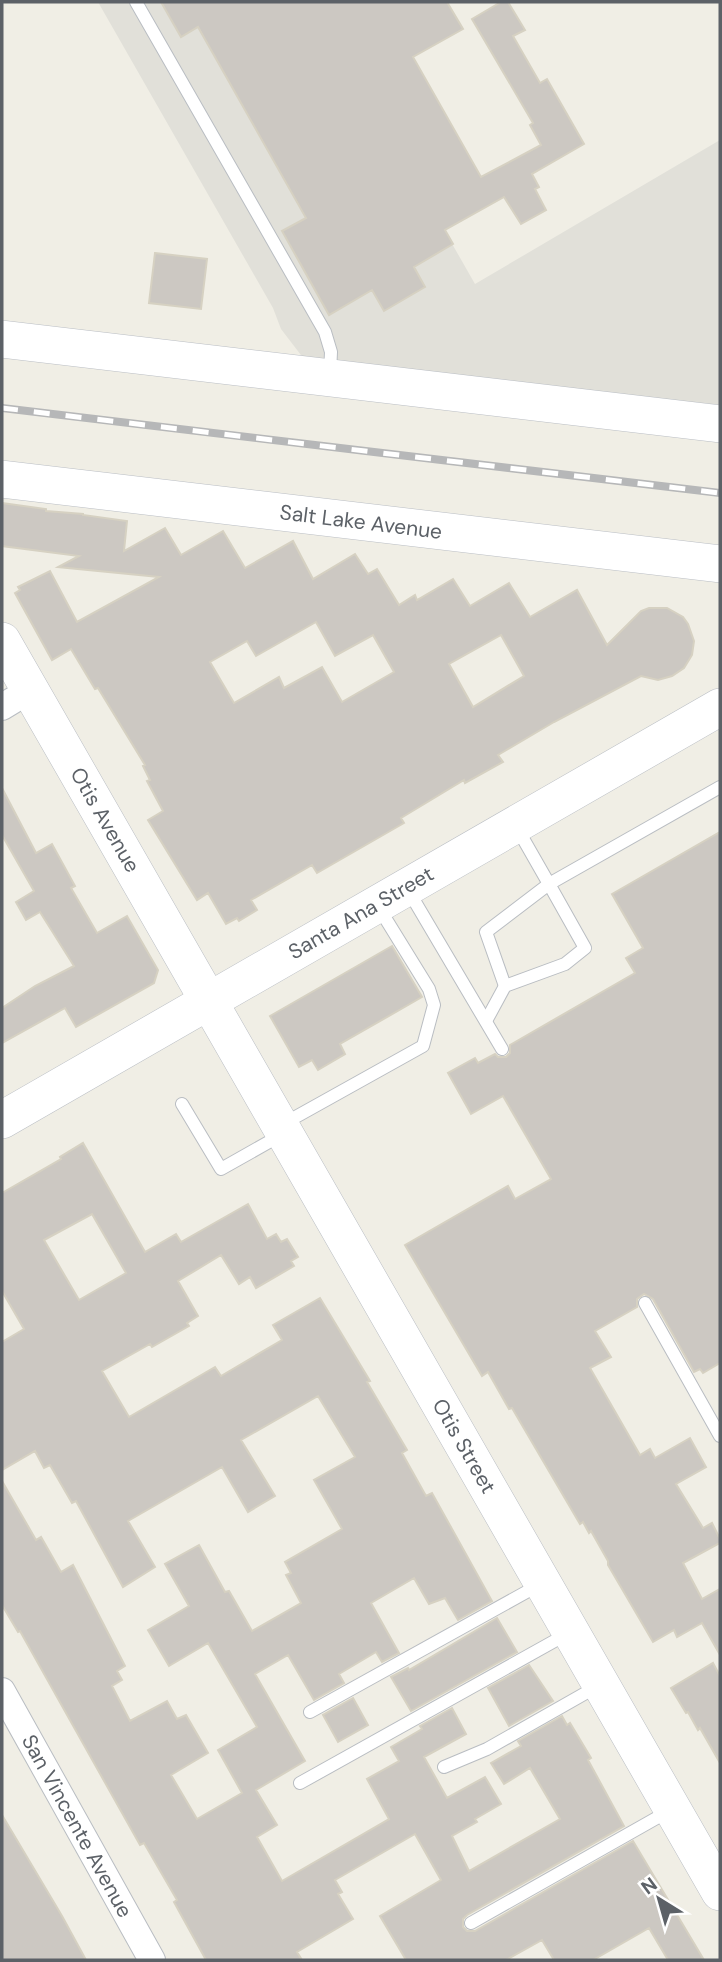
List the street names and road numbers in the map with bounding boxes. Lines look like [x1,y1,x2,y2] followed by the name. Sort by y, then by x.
[278,498,444,546] street label: Salt Lake Avenue
[64,762,146,878] street label: Otis Avenue
[283,860,439,966] street label: Santa Ana Street
[426,1393,502,1499] street label: Otis Street
[15,1729,139,1923] street label: San Vincente Avenue

